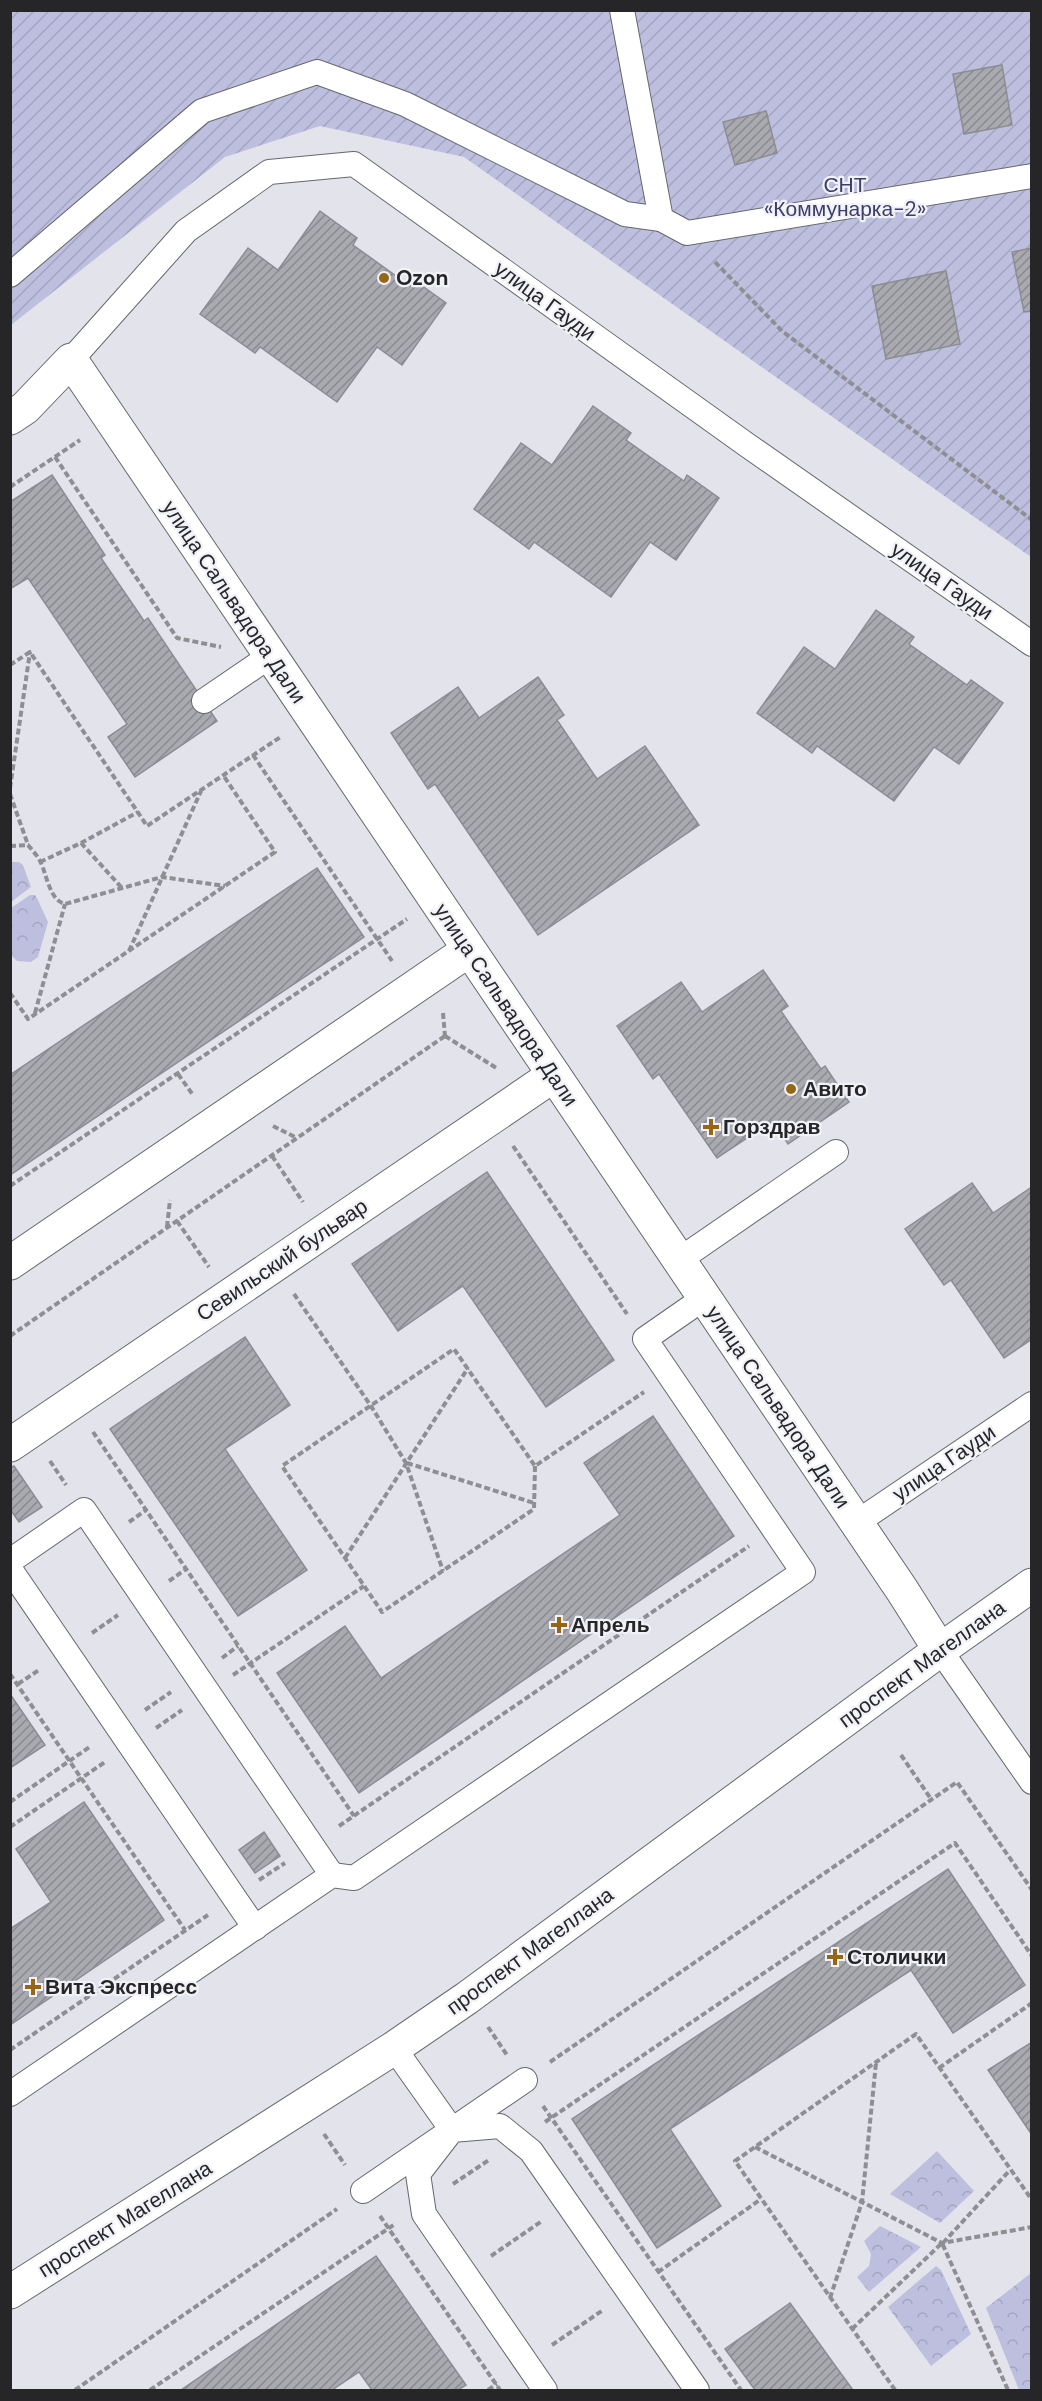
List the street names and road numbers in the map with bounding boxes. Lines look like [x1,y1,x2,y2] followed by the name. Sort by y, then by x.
[489,255,601,347] street label: улица Гауди
[156,495,312,709] street label: улица Сальвадора Дали
[885,535,999,627] street label: улица Гауди
[428,898,584,1112] street label: улица Сальвадора Дали
[191,1192,373,1328] street label: Севильский бульвар
[700,1300,856,1514] street label: улица Сальвадора Дали
[887,1418,1001,1508] street label: улица Гауди
[833,1594,1011,1734] street label: проспект Магеллана
[441,1881,619,2021] street label: проспект Магеллана
[33,2154,217,2284] street label: проспект Магеллана

